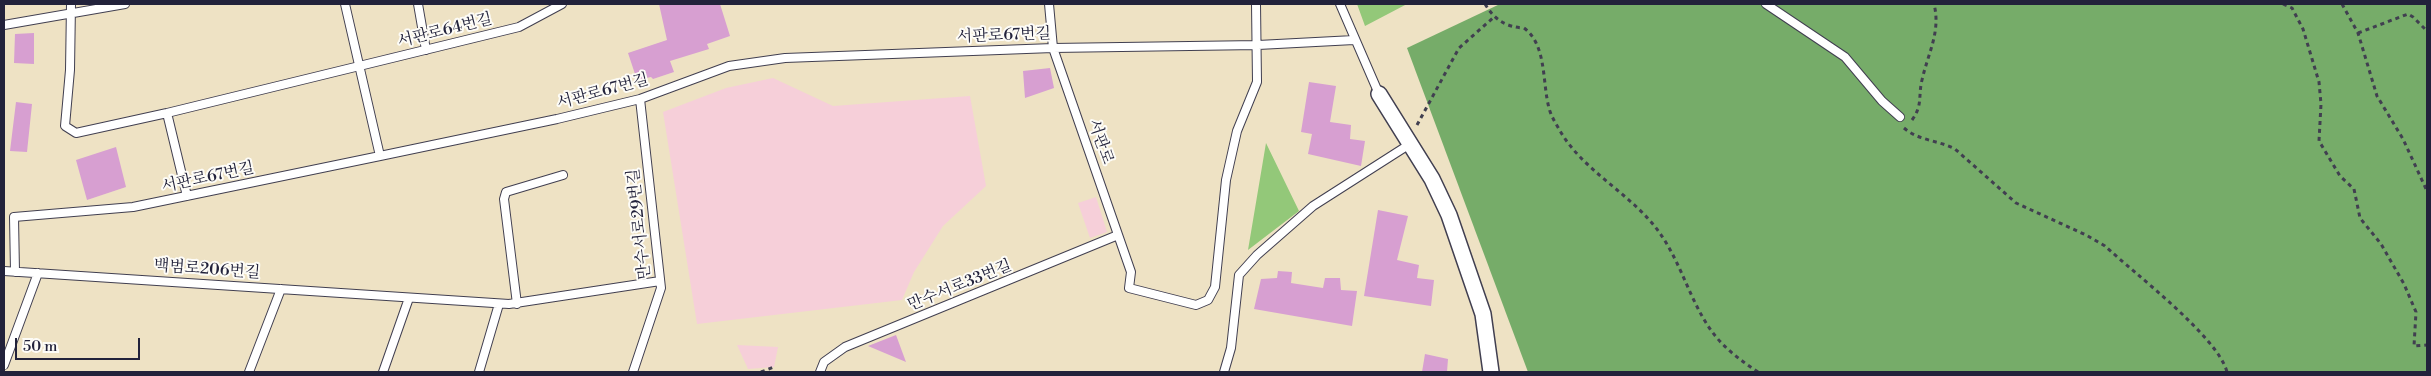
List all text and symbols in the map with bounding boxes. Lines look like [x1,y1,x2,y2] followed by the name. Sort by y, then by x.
[396,10,494,52] street label: 서판로64번길
[957,25,1051,47] street label: 서판로67번길
[555,71,651,113] street label: 서판로67번길
[1083,117,1117,167] street label: 서판로
[160,159,256,197] street label: 서판로67번길
[625,168,655,280] street label: 만수서로29번길
[905,256,1015,316] street label: 만수서로33번길
[153,257,261,283] street label: 백범로206번길
[18,328,142,360] scale bar
[23,337,57,356] text: 50 m

